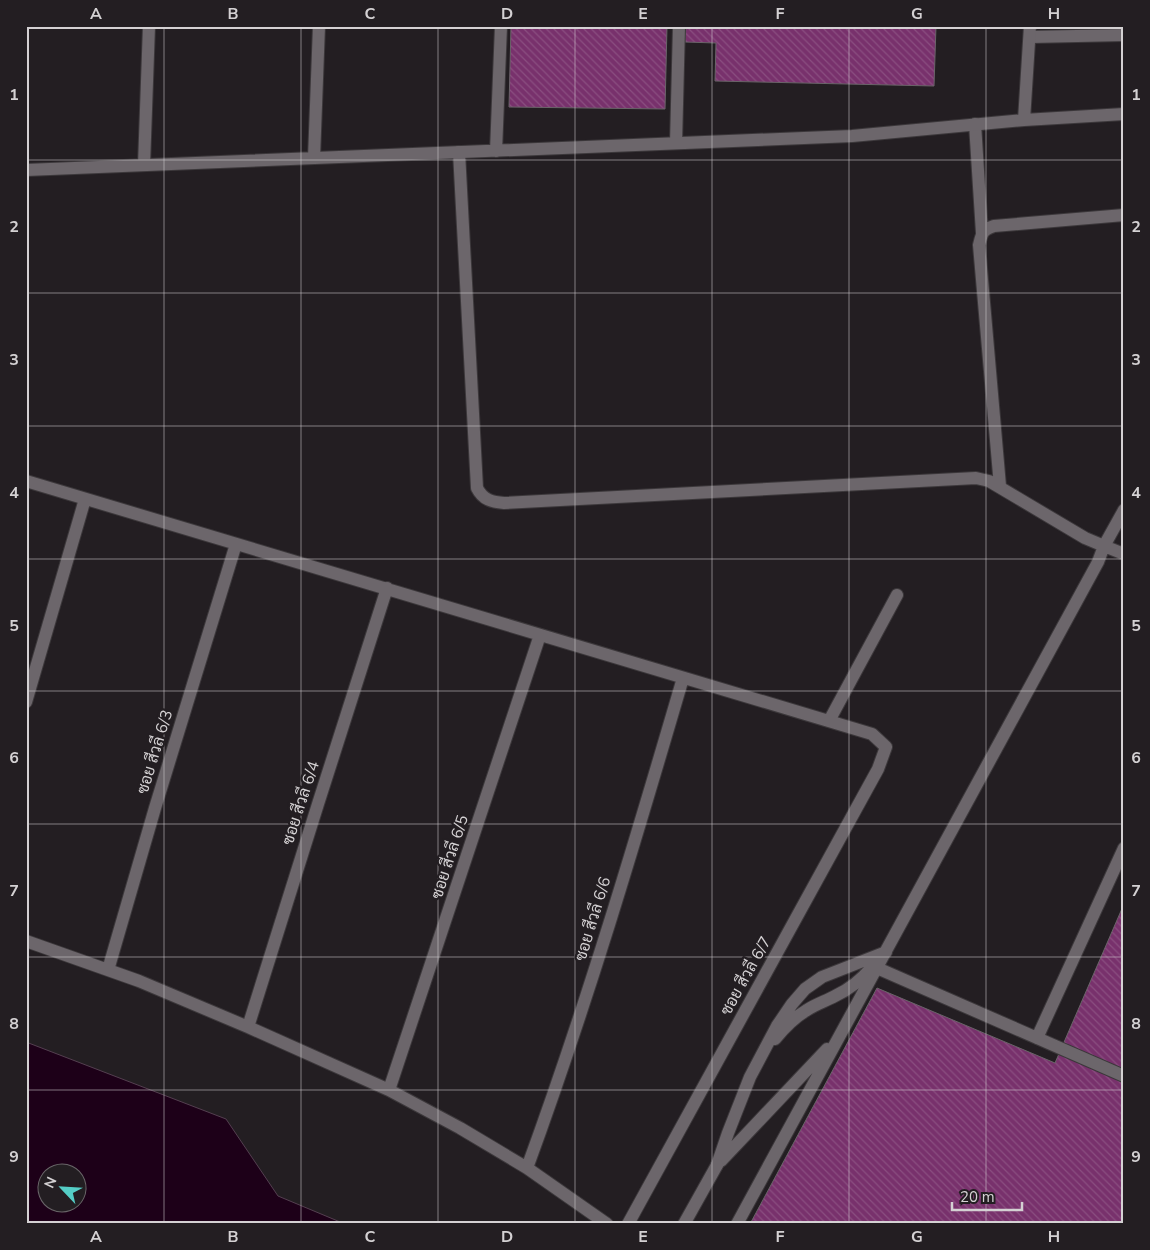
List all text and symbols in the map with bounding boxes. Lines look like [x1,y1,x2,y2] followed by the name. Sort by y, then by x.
[90,3,102,25] text: A
[227,3,239,25] text: B
[365,3,376,25] text: C
[501,3,513,25] text: D
[638,3,648,25] text: E
[776,3,785,25] text: F
[911,3,923,25] text: G
[1048,3,1060,25] text: H
[9,84,19,106] text: 1
[1131,84,1141,106] text: 1
[9,216,19,238] text: 2
[1131,216,1141,238] text: 2
[9,349,19,371] text: 3
[1131,349,1141,371] text: 3
[9,482,19,504] text: 4
[1131,482,1141,504] text: 4
[9,615,19,637] text: 5
[1131,615,1141,637] text: 5
[131,707,178,797] street label: ซอย สีวลี 6/3
[9,747,19,769] text: 6
[1131,747,1141,769] text: 6
[276,757,325,848] street label: ซอย สีวลี 6/4
[425,812,474,902] street label: ซอย สีวลี 6/5
[569,874,616,964] street label: ซอย สีวลี 6/6
[9,880,19,902] text: 7
[1131,880,1141,902] text: 7
[714,932,777,1019] street label: ซอย สีวลี 6/7
[9,1013,19,1035] text: 8
[1131,1013,1141,1035] text: 8
[9,1146,19,1168] text: 9
[1131,1146,1141,1168] text: 9
[38,1162,88,1212] north arrow
[40,1174,61,1191] text: N
[952,1180,1022,1212] scale bar
[960,1187,995,1207] text: 20 m
[90,1226,102,1248] text: A
[227,1226,239,1248] text: B
[365,1226,376,1248] text: C
[501,1226,513,1248] text: D
[638,1226,648,1248] text: E
[776,1226,785,1248] text: F
[911,1226,923,1248] text: G
[1048,1226,1060,1248] text: H

